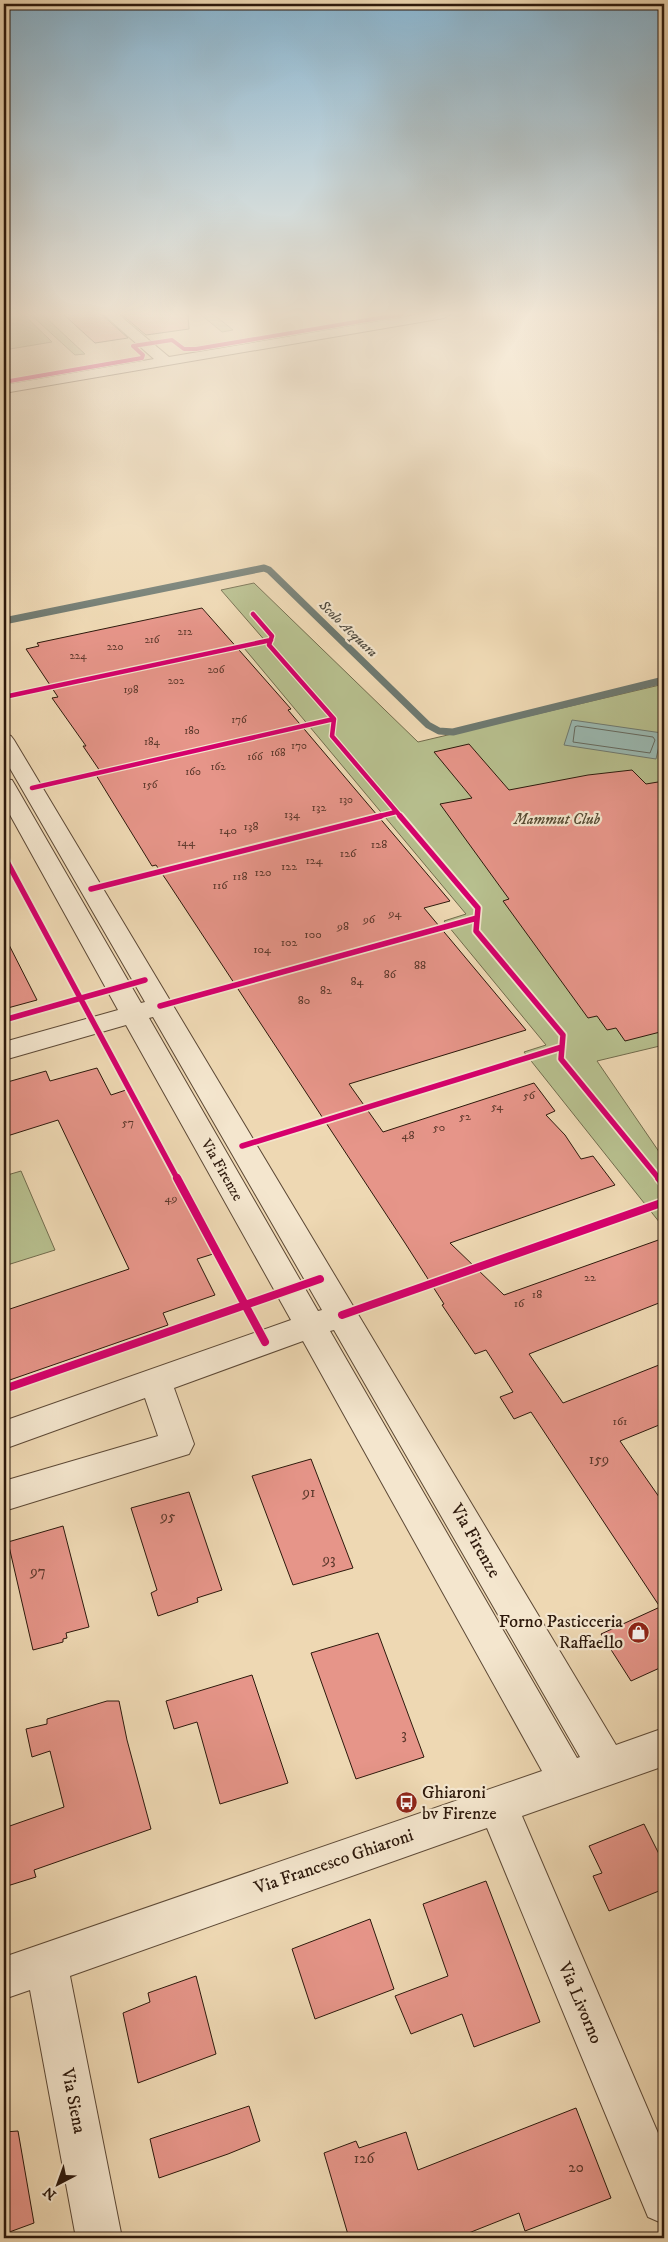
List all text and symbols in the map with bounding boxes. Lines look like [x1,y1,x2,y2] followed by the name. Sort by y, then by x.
[314,596,381,661] water label: Scolo Acquara
[178,625,193,639] house number: 212
[144,633,161,647] house number: 216
[107,640,123,654] house number: 220
[69,649,87,663] house number: 224
[207,663,226,677] house number: 206
[168,674,185,688] house number: 202
[123,683,139,697] house number: 198
[231,713,248,727] house number: 176
[184,724,200,738] house number: 180
[144,735,161,749] house number: 184
[291,739,307,753] house number: 170
[270,746,286,760] house number: 168
[247,750,264,764] house number: 166
[210,760,226,774] house number: 162
[185,765,201,779] house number: 160
[142,778,159,792] house number: 156
[339,793,353,807] house number: 130
[312,800,326,815] house number: 132
[284,807,301,822] house number: 134
[513,810,601,829] park label: Mammut Club
[244,819,258,834] house number: 138
[219,823,237,838] house number: 140
[177,835,196,850] house number: 144
[371,837,387,852] house number: 128
[340,846,357,861] house number: 126
[305,853,324,868] house number: 124
[281,859,297,874] house number: 122
[255,865,271,880] house number: 120
[233,869,247,884] house number: 118
[212,878,228,893] house number: 116
[388,906,403,921] house number: 94
[362,912,376,927] house number: 96
[336,919,349,934] house number: 98
[304,927,322,942] house number: 100
[281,935,297,950] house number: 102
[253,942,272,957] house number: 104
[414,958,426,973] house number: 88
[384,967,397,982] house number: 86
[351,974,365,989] house number: 84
[320,983,332,998] house number: 82
[298,993,310,1008] house number: 80
[523,1088,536,1103] house number: 56
[491,1099,504,1114] house number: 54
[459,1109,471,1124] house number: 52
[122,1115,134,1130] house number: 57
[433,1120,445,1135] house number: 50
[402,1128,414,1143] house number: 48
[196,1135,247,1204] street label: Via Firenze
[165,1191,177,1206] house number: 49
[584,1270,596,1285] house number: 22
[532,1287,542,1302] house number: 18
[514,1296,525,1311] house number: 16
[613,1414,627,1429] house number: 161
[589,1450,609,1469] house number: 159
[302,1483,315,1502] house number: 91
[445,1499,505,1582] street label: Via Firenze
[160,1507,176,1526] house number: 95
[321,1550,336,1569] house number: 93
[29,1562,46,1581] house number: 97
[499,1611,623,1654] place label: Forno Pasticceria Raffaello
[627,1620,651,1644] shop icon: Forno Pasticceria Raffaello
[401,1725,407,1744] house number: 3
[422,1782,497,1825] place label: Ghiaroni bv Firenze
[394,1791,418,1815] bus stop icon: Ghiaroni bv Firenze
[251,1824,416,1900] street label: Via Francesco Ghiaroni
[553,1958,607,2047] street label: Via Livorno
[56,2066,90,2136] street label: Via Siena
[354,2149,376,2168] house number: 126
[568,2158,584,2177] house number: 20
[32,2160,82,2210] north arrow
[40,2182,60,2204] text: N

